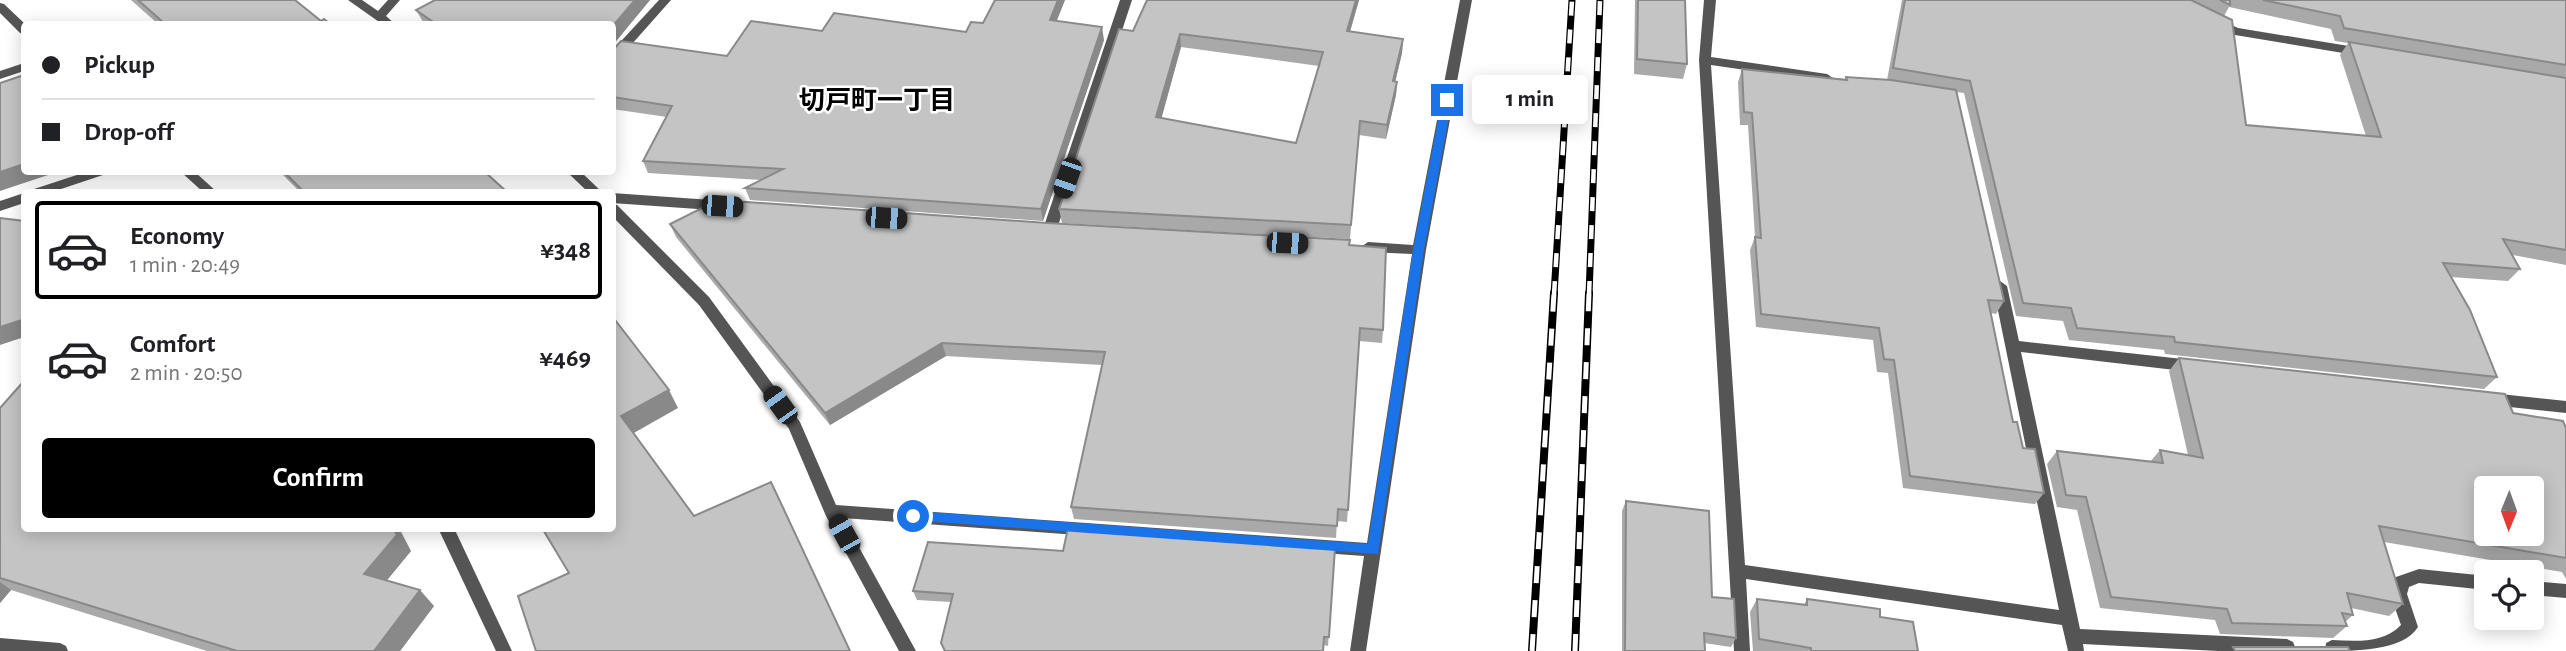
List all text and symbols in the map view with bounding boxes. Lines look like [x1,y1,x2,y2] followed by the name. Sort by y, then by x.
[84,52,155,78] text: Pickup
[1472,76,1587,124] callout: 1 min
[1431,84,1463,116] route end
[799,87,955,114] district label: 切戸町一丁目
[1506,88,1554,111] text: 1 min
[84,119,173,145] text: Drop-off
[1051,155,1084,201] car
[701,194,744,218] car
[865,206,908,230] car
[46,219,109,282] icon: car
[130,223,224,249] text: Economy
[1266,231,1309,255] car
[540,237,591,263] text: ¥348
[130,254,240,277] text: 1 min · 20:49
[46,327,109,390] icon: car
[130,331,215,357] text: Comfort
[539,345,591,371] text: ¥469
[130,362,243,385] text: 2 min · 20:50
[760,382,801,428] car
[42,438,595,518] button: Confirm
[2474,476,2544,546] north arrow
[2474,476,2544,630] map controls
[897,500,929,532] route start
[825,511,864,557] car
[2474,560,2544,630] button: locate

